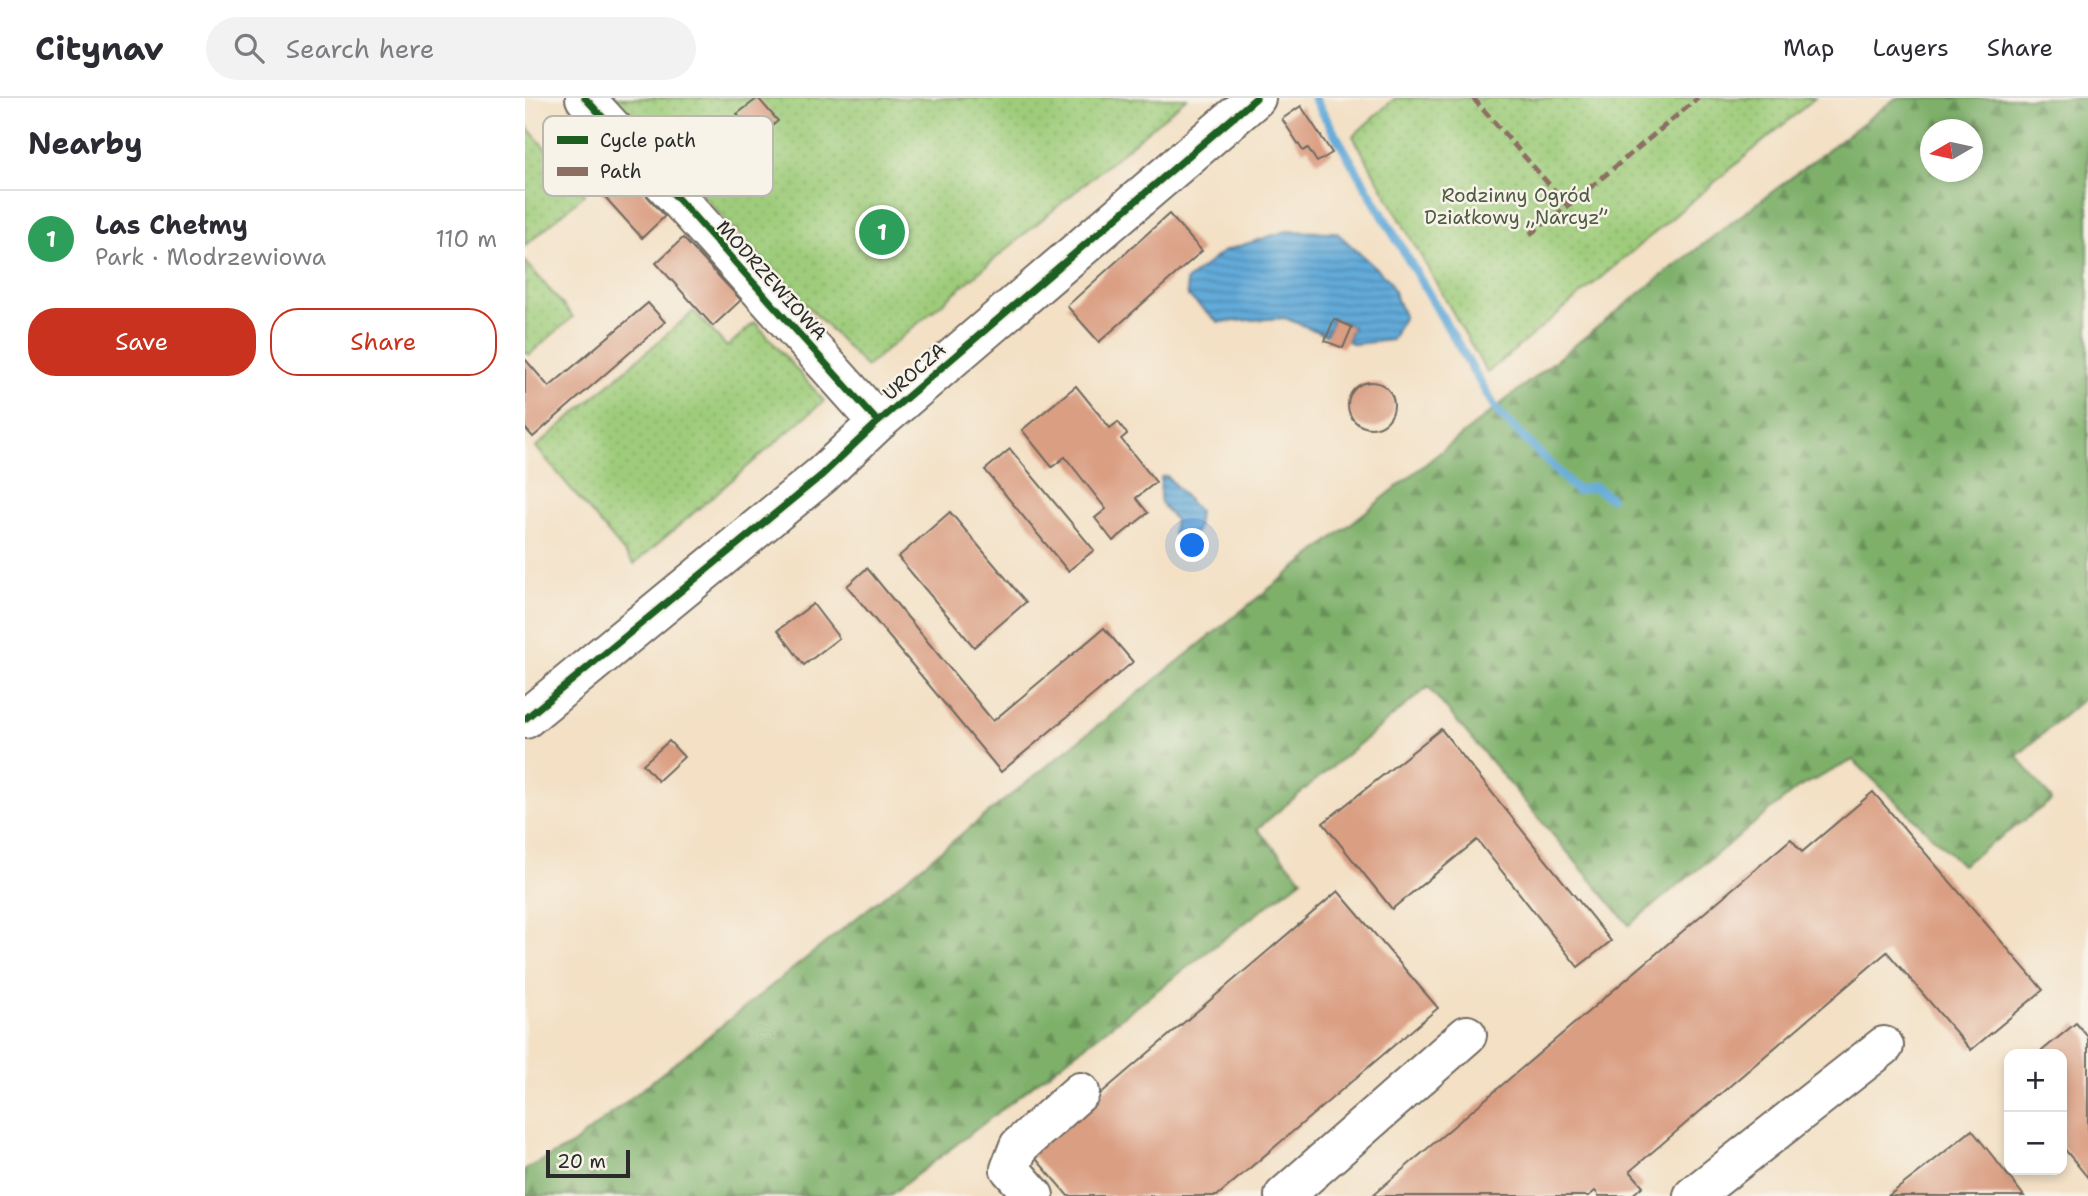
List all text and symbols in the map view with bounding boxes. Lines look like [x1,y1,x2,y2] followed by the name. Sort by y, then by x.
[206,17,696,80] search box
[35,26,164,71] text: Citynav
[230,29,268,67] icon: search
[286,31,434,66] text: Search here
[1783,32,1834,64] text: Map
[1872,32,1949,64] text: Layers
[1987,32,2053,64] text: Share
[543,116,773,196] legend
[1920,119,1983,182] north arrow
[28,123,143,164] text: Nearby
[600,128,696,153] text: Cycle path
[600,159,642,184] text: Path
[1424,183,1608,230] park label: Rodzinny Ogród Działkowy „Narcyz”
[859,206,905,258] pin: 1
[95,207,248,242] text: Las Chełmy
[711,215,832,346] street label: MODRZEWIOWA
[46,224,56,254] text: 1
[435,224,497,254] text: 110 m
[95,242,326,272] text: Park · Modrzewiowa
[28,308,256,376] button: Save
[270,308,497,376] button: Share
[878,337,951,406] street label: UROCZA
[1175,528,1209,562] your location
[2004,1049,2067,1175] map controls
[2004,1049,2067,1112] button: +
[2004,1112,2067,1175] button: −
[546,1147,630,1179] scale bar
[557,1149,606,1174] text: 20 m

